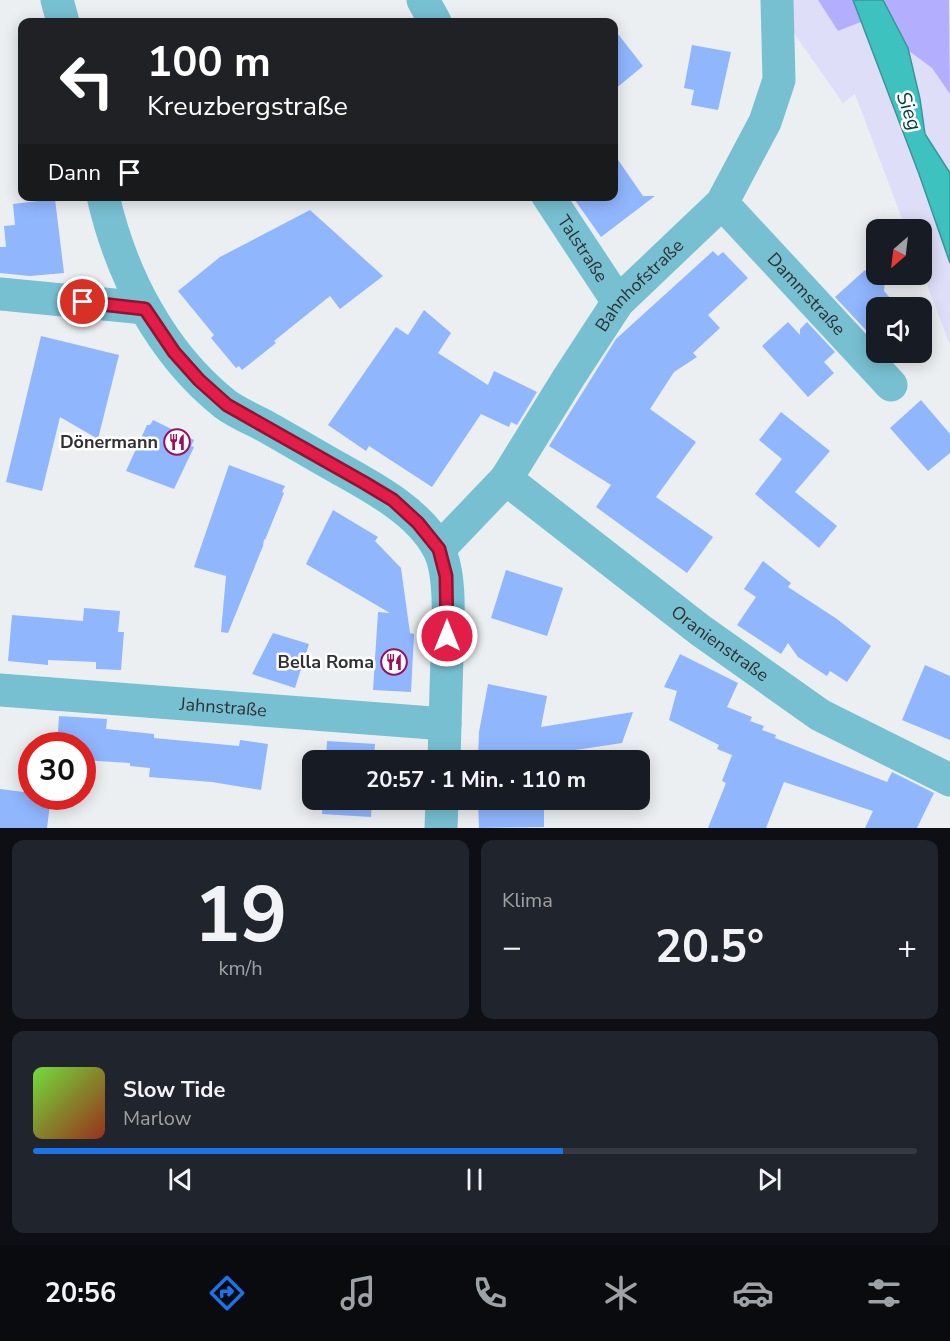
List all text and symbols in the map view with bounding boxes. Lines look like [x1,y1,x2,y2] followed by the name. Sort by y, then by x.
[147,34,271,91] text: 100 m
[48,42,126,120] icon: left
[147,88,348,125] text: Kreuzbergstraße
[890,88,928,134] water label: Sieg
[113,156,146,189] icon: arrive
[48,158,101,188] text: Dann
[552,210,614,287] street label: Talstraße
[866,219,932,285] north arrow
[866,219,932,363] map controls
[590,234,689,336] street label: Bahnhofstraße
[762,247,851,341] street label: Dammstraße
[57,276,108,327] pin
[66,285,99,318] icon: arrive
[866,297,932,363] button: sound
[162,427,192,457] restaurant icon: Dönermann
[60,430,158,454] place label: Dönermann
[666,600,774,687] street label: Oranienstraße
[415,604,479,668] position arrow
[379,647,409,677] restaurant icon: Bella Roma
[278,650,374,674] place label: Bella Roma
[178,692,268,722] street label: Jahnstraße
[18,732,96,810] speed limit sign: 30
[366,765,586,795] text: 20:57 · 1 Min. · 110 m
[194,862,287,969] text: 19
[502,887,553,914] text: Klima
[655,917,764,978] text: 20.5°
[502,925,522,970] text: −
[897,925,917,970] text: +
[218,955,263,982] text: km/h
[123,1075,225,1105] text: Slow Tide
[123,1105,191,1132] text: Marlow
[164,1163,197,1196] icon: previous
[458,1163,491,1196] icon: pause
[753,1163,786,1196] icon: next
[206,1272,248,1314] icon: directions
[337,1272,379,1314] icon: music
[469,1272,511,1314] icon: phone
[600,1272,642,1314] icon: climate
[732,1272,774,1314] icon: car
[863,1272,905,1314] icon: filters
[45,1275,116,1312] text: 20:56

